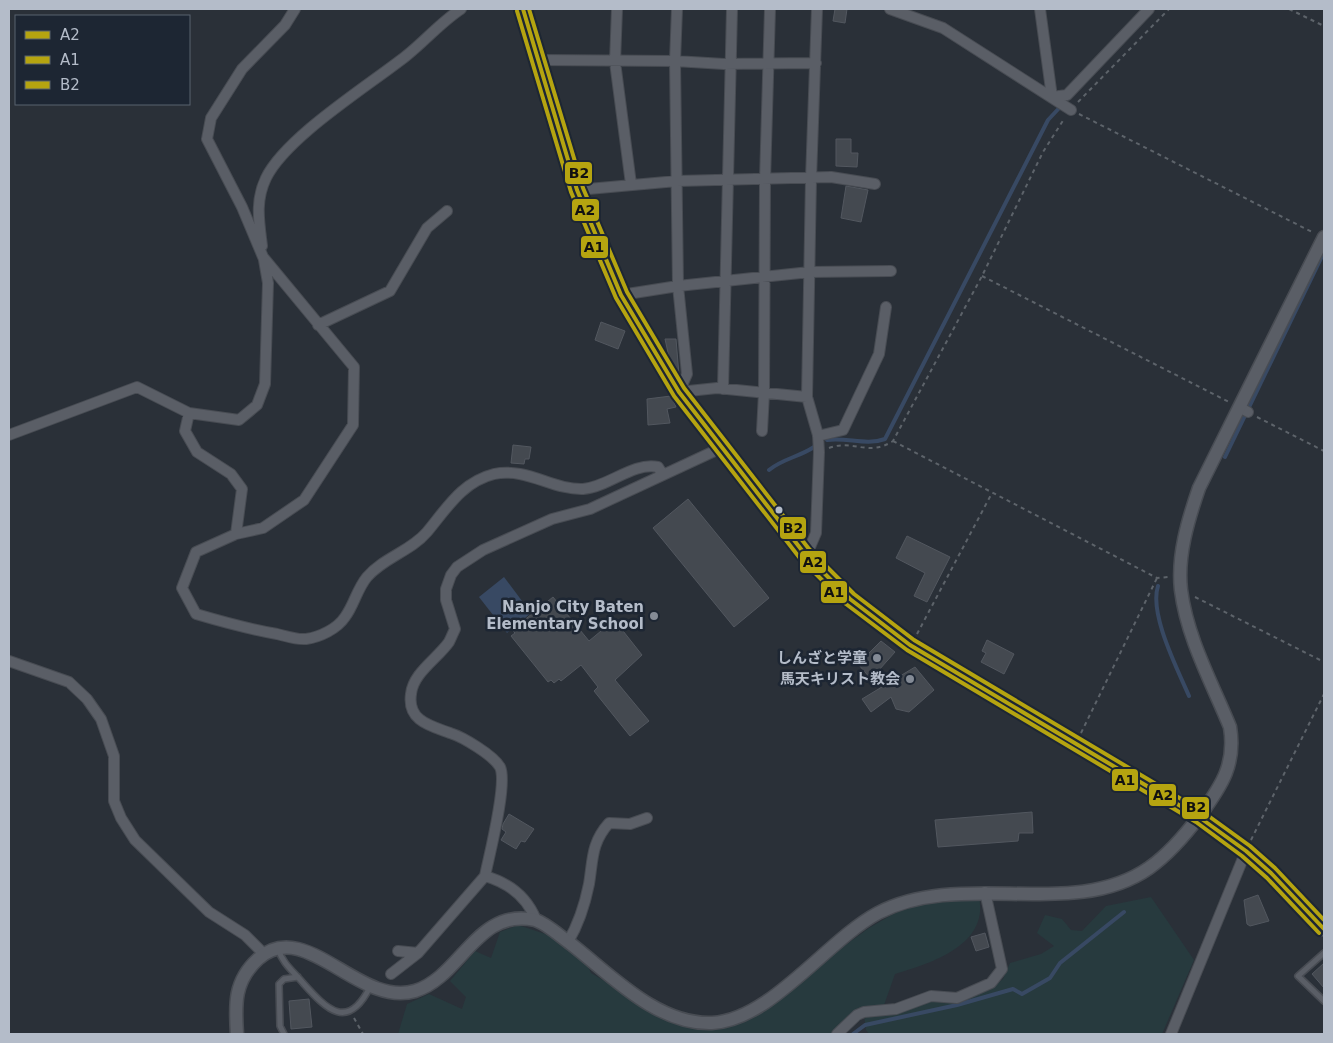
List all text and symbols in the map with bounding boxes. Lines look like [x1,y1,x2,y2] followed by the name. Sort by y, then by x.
[15,15,190,105] legend
[60,26,80,44] text: A2
[60,51,80,69] text: A1
[60,76,80,94] text: B2
[564,161,593,185] line badge: B2
[569,165,589,181] text: B2
[571,198,600,222] line badge: A2
[575,202,595,218] text: A2
[580,235,609,259] line badge: A1
[584,239,604,255] text: A1
[774,505,784,515] unlabelled marker
[779,516,807,540] line badge: B2
[783,520,803,536] text: B2
[799,550,827,574] line badge: A2
[803,554,823,570] text: A2
[820,580,848,604] line badge: A1
[824,584,844,600] text: A1
[486,598,644,633] place label: Nanjo City Baten Elementary School
[648,610,660,622] marker: Nanjo City Baten Elementary School
[777,649,867,667] place label: しんざと学童
[871,652,883,664] marker: しんざと学童
[780,670,900,688] place label: 馬天キリスト教会
[904,673,916,685] marker: 馬天キリスト教会
[1111,768,1139,792] line badge: A1
[1115,772,1135,788] text: A1
[1148,783,1177,807] line badge: A2
[1153,787,1173,803] text: A2
[1181,796,1210,820] line badge: B2
[1186,799,1206,815] text: B2

